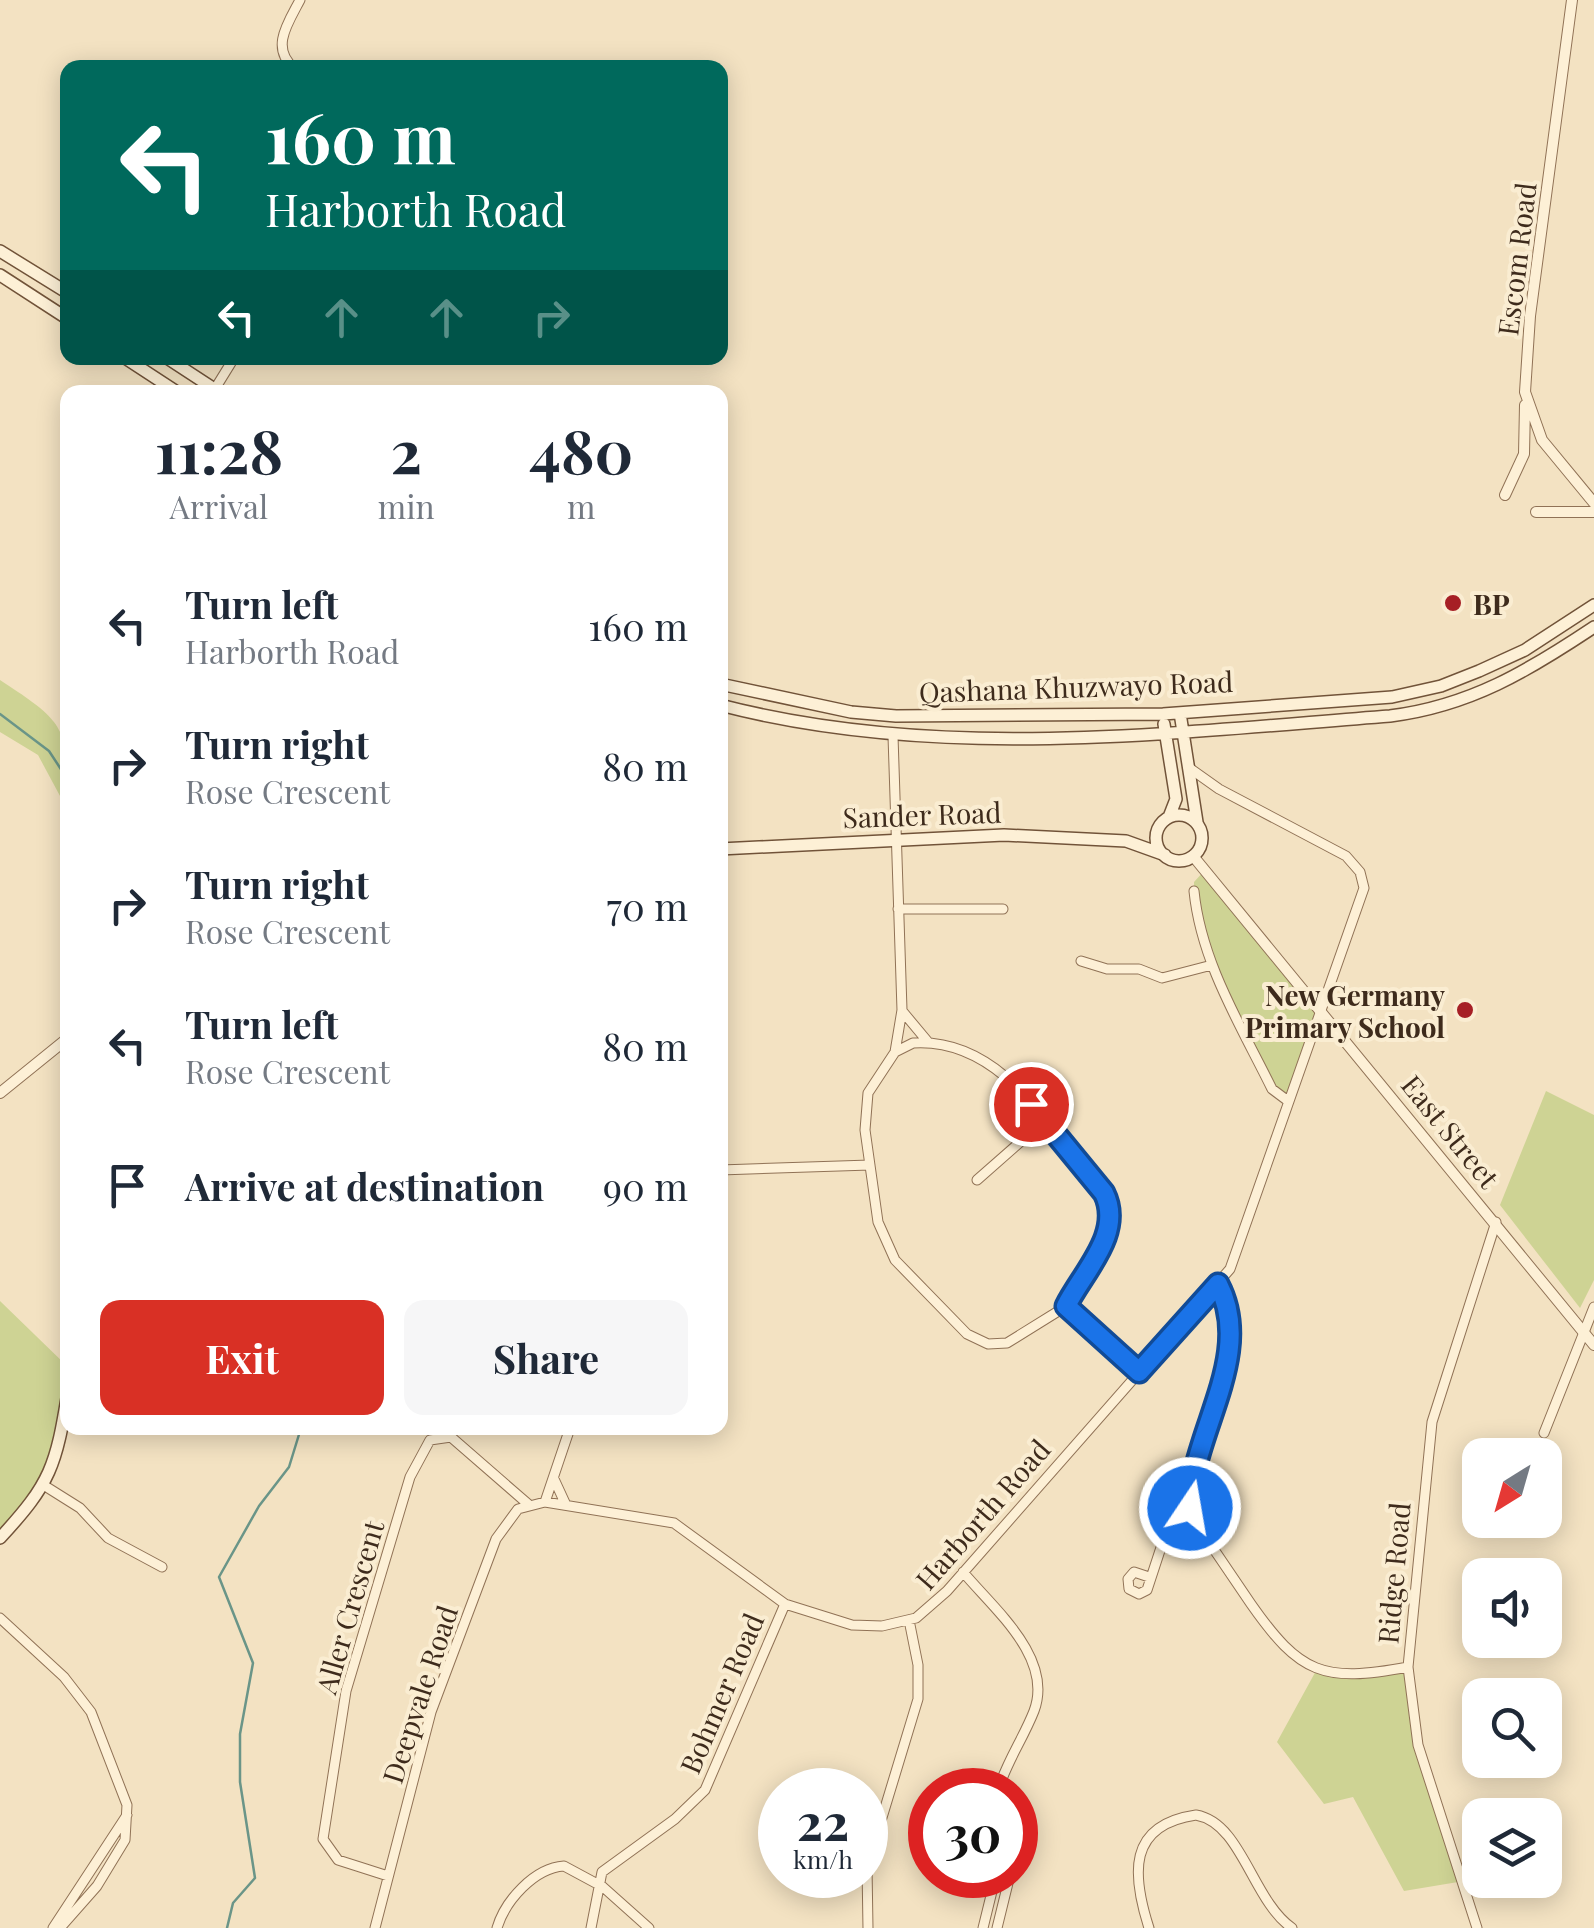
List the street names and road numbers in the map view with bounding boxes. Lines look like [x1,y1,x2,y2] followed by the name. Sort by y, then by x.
[1488,180,1544,338] street label: Escom Road
[918,662,1234,710] street label: Qashana Khuzwayo Road
[842,793,1002,835] street label: Sander Road
[1394,1067,1509,1196] street label: East Street
[907,1431,1057,1597] street label: Harborth Road
[1368,1501,1418,1645] street label: Ridge Road
[306,1515,392,1699] street label: Aller Crescent
[373,1600,465,1788] street label: Deepvale Road
[671,1607,771,1779] street label: Bohmer Road

